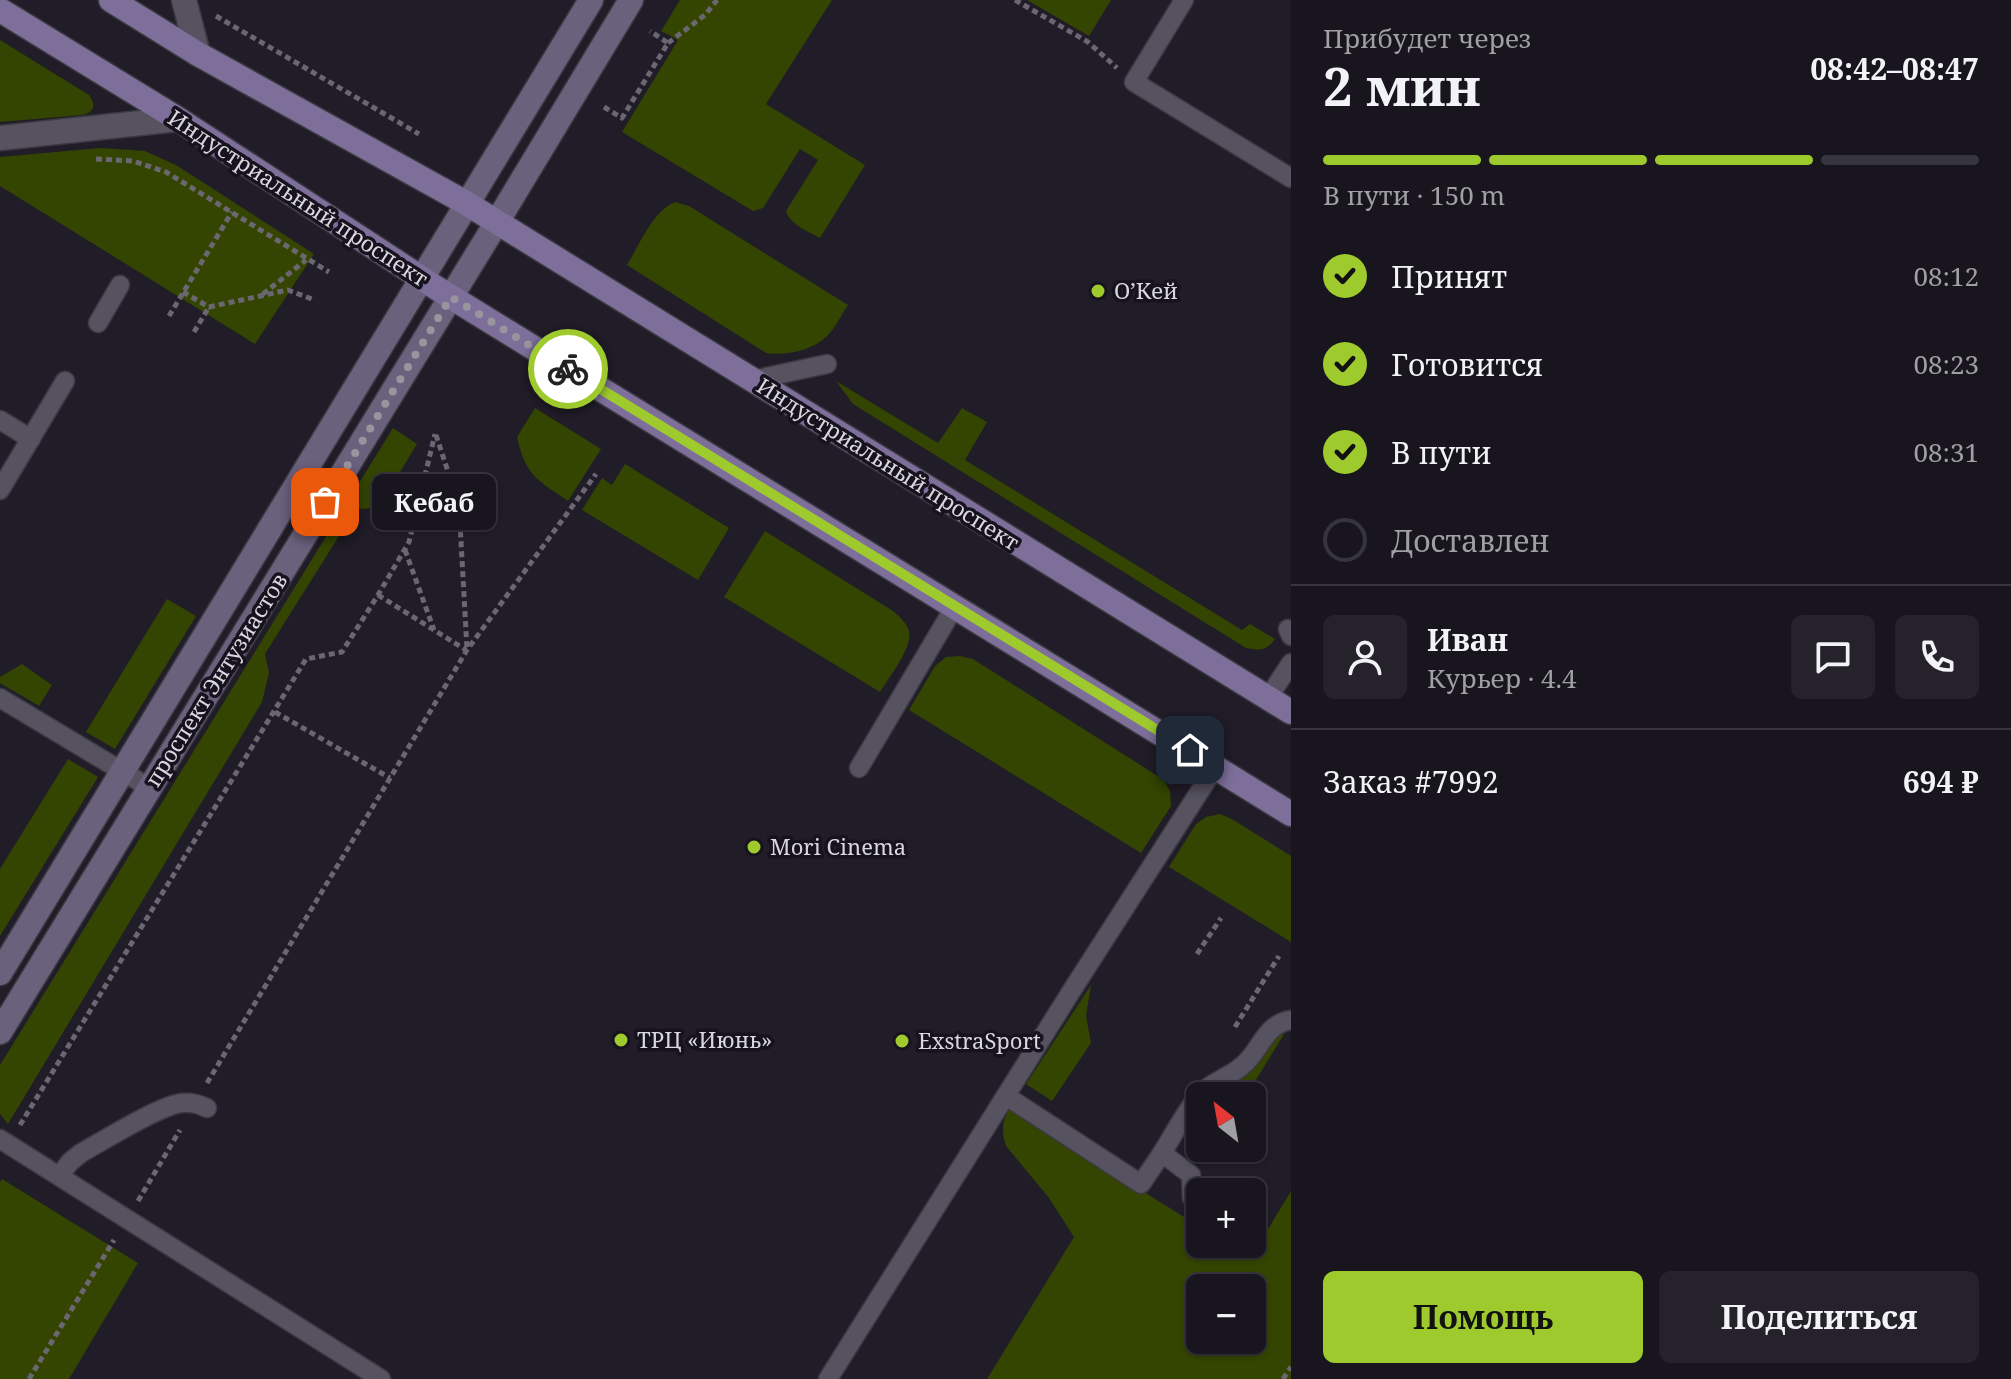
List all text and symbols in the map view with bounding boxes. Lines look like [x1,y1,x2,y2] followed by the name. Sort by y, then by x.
[1323,20,1531,56] text: Прибудет через
[1810,48,1979,89] text: 08:42–08:47
[1323,50,1481,121] text: 2 мин
[163,102,435,293] street label: Индустриальный проспект
[1323,177,1505,213] text: В пути · 150 m
[1323,254,1367,298] icon: check
[1391,256,1507,297] text: Принят
[1913,258,1979,294] text: 08:12
[1114,275,1178,305] place label: О’Кей
[1089,282,1107,300] marker: О’Кей
[528,329,608,409] courier
[1323,342,1367,386] icon: check
[1391,344,1543,385] text: Готовится
[1913,346,1979,382] text: 08:23
[546,347,590,391] icon: bike
[752,370,1026,557] street label: Индустриальный проспект
[1323,430,1367,474] icon: check
[1391,432,1492,473] text: В пути
[1913,434,1979,470] text: 08:31
[291,468,359,536] pin
[373,474,497,530] callout: Кебаб
[303,480,347,524] icon: bag
[394,484,474,520] text: Кебаб
[1391,520,1550,561] text: Доставлен
[137,567,293,792] street label: проспект Энтузиастов
[1323,615,1407,699] button: person
[1791,615,1875,699] button: chat
[1895,615,1979,699] button: phone
[1427,619,1508,660] text: Иван
[1427,660,1577,696] text: Курьер · 4.4
[1156,716,1224,784] pin
[1168,728,1212,772] icon: home
[1323,761,1499,802] text: Заказ #7992
[1903,761,1979,802] text: 694 ₽
[770,831,906,861] place label: Mori Cinema
[745,838,763,856] marker: Mori Cinema
[637,1024,772,1054] place label: ТРЦ «Июнь»
[918,1025,1041,1055] place label: ExstraSport
[612,1031,630,1049] marker: ТРЦ «Июнь»
[893,1032,911,1050] marker: ExstraSport
[1186,1082,1266,1162] north arrow
[1186,1082,1266,1354] map controls
[1186,1178,1266,1258] button: +
[1323,1271,1643,1363] button: Помощь
[1659,1271,1979,1363] button: Поделиться
[1186,1274,1266,1354] button: −

